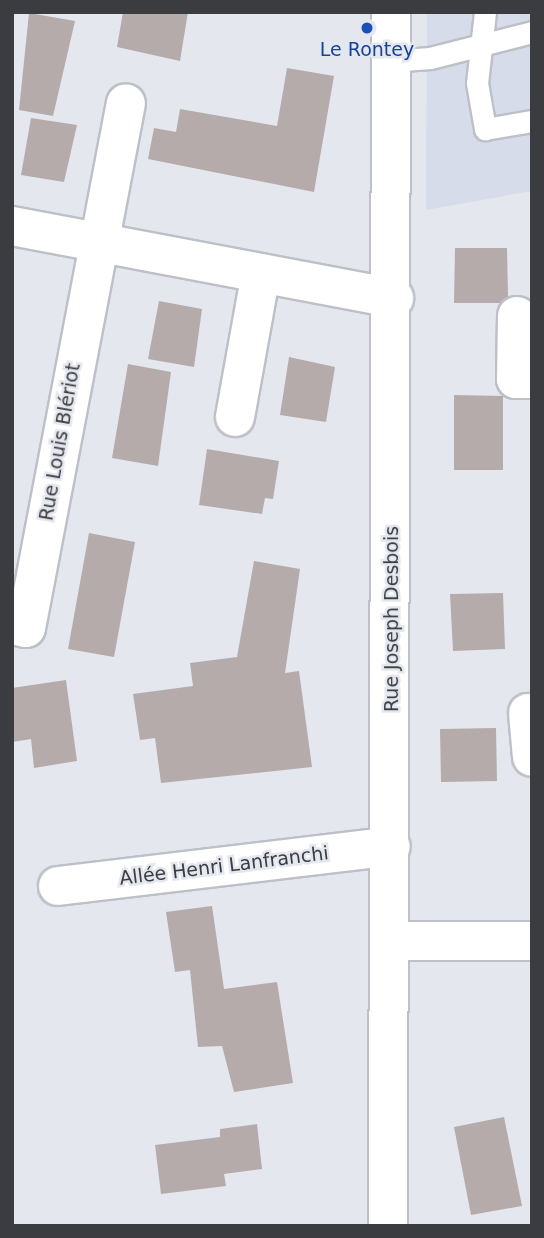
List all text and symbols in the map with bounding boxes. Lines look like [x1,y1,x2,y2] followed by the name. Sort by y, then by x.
[359,20,375,36] marker: Le Rontey
[320,39,414,61] place label: Le Rontey
[35,362,85,522] street label: Rue Louis Blériot
[381,526,403,712] street label: Rue Joseph Desbois
[118,842,330,890] street label: Allée Henri Lanfranchi

